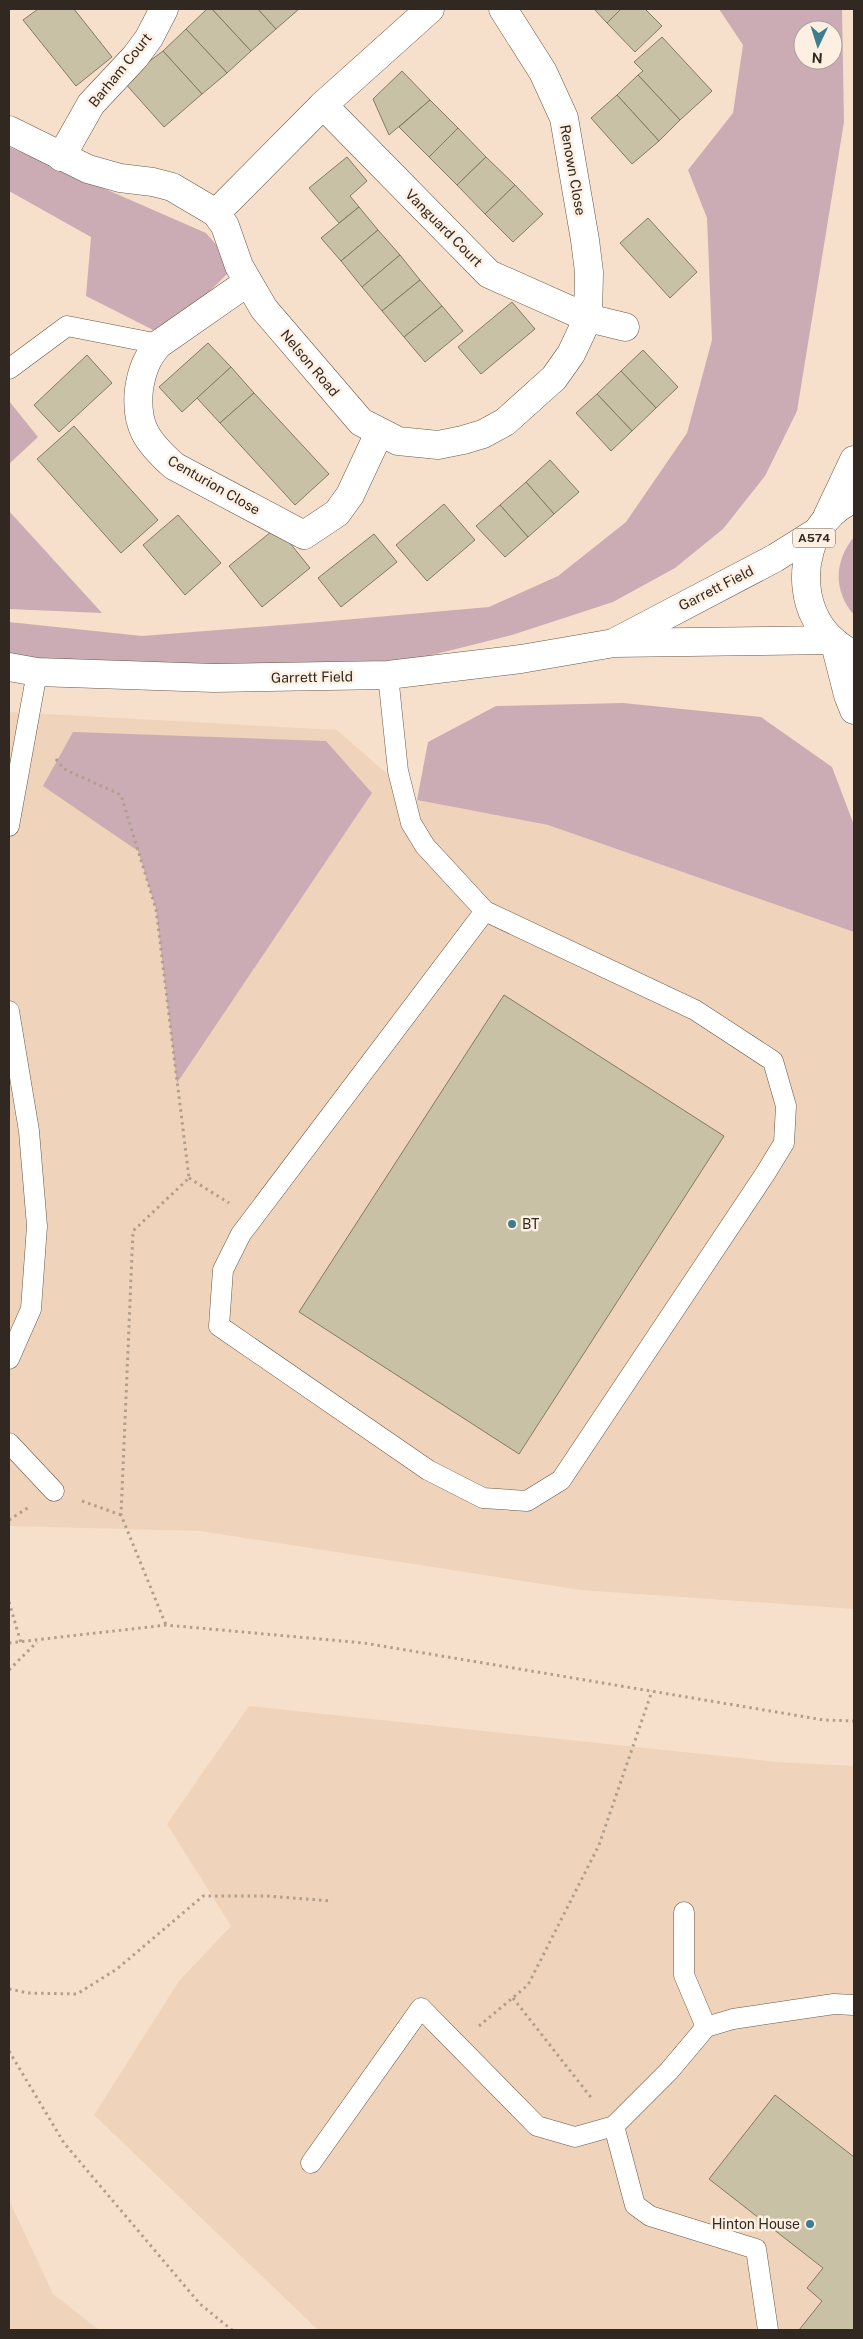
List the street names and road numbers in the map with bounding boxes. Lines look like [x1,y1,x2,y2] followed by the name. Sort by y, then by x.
[85,30,155,110] street label: Barham Court
[557,123,589,217] street label: Renown Close
[402,186,486,270] street label: Vanguard Court
[277,326,343,400] street label: Nelson Road
[165,452,263,518] street label: Centurion Close
[793,528,835,548] road number: A574
[676,562,756,614] street label: Garrett Field
[271,668,353,686] street label: Garrett Field

